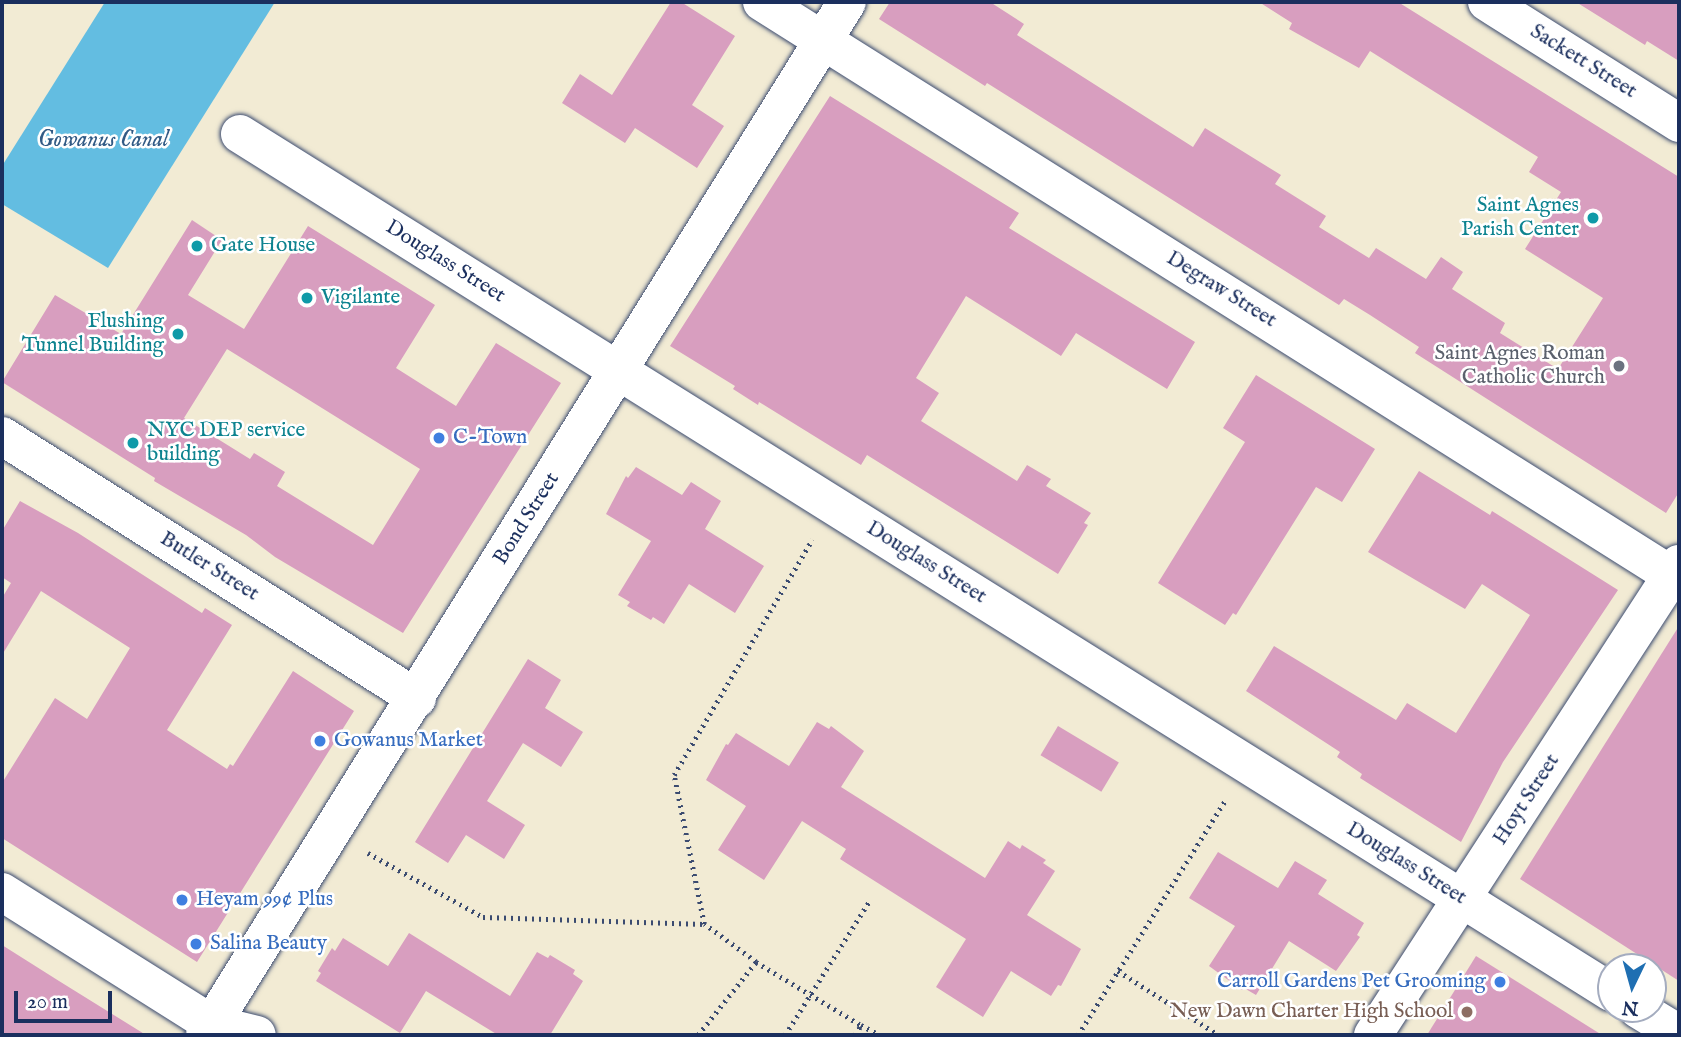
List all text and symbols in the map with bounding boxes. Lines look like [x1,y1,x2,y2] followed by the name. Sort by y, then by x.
[1525,19,1641,105] street label: Sackett Street
[38,126,168,154] water label: Gowanus Canal
[1461,193,1579,243] place label: Saint Agnes Parish Center
[1585,210,1601,226] marker: Saint Agnes Parish Center
[380,215,510,309] street label: Douglass Street
[211,233,315,259] place label: Gate House
[189,238,205,254] marker: Gate House
[1161,246,1281,334] street label: Degraw Street
[321,285,400,311] place label: Vigilante
[299,290,315,306] marker: Vigilante
[22,309,164,359] place label: Flushing Tunnel Building
[170,326,186,342] marker: Flushing Tunnel Building
[1435,341,1605,391] place label: Saint Agnes Roman Catholic Church
[1611,358,1627,374] marker: Saint Agnes Roman Catholic Church
[147,418,305,468] place label: NYC DEP service building
[453,425,527,451] place label: C-Town
[431,430,447,446] marker: C-Town
[125,435,141,451] marker: NYC DEP service building
[489,468,565,570] street label: Bond Street
[861,516,991,610] street label: Douglass Street
[155,527,263,607] street label: Butler Street
[334,728,483,754] place label: Gowanus Market
[312,733,328,749] marker: Gowanus Market
[1488,750,1566,850] street label: Hoyt Street
[1341,817,1471,911] street label: Douglass Street
[196,887,333,913] place label: Heyam 99¢ Plus
[174,892,190,908] marker: Heyam 99¢ Plus
[210,931,327,957] place label: Salina Beauty
[188,936,204,952] marker: Salina Beauty
[1597,953,1667,1023] north arrow
[1217,969,1486,995] place label: Carroll Gardens Pet Grooming
[1492,974,1508,990] marker: Carroll Gardens Pet Grooming
[18,978,116,1022] scale bar
[27,989,68,1016] text: 20 m
[1621,994,1640,1020] text: N
[1170,999,1453,1025] place label: New Dawn Charter High School
[1459,1004,1475,1020] marker: New Dawn Charter High School

